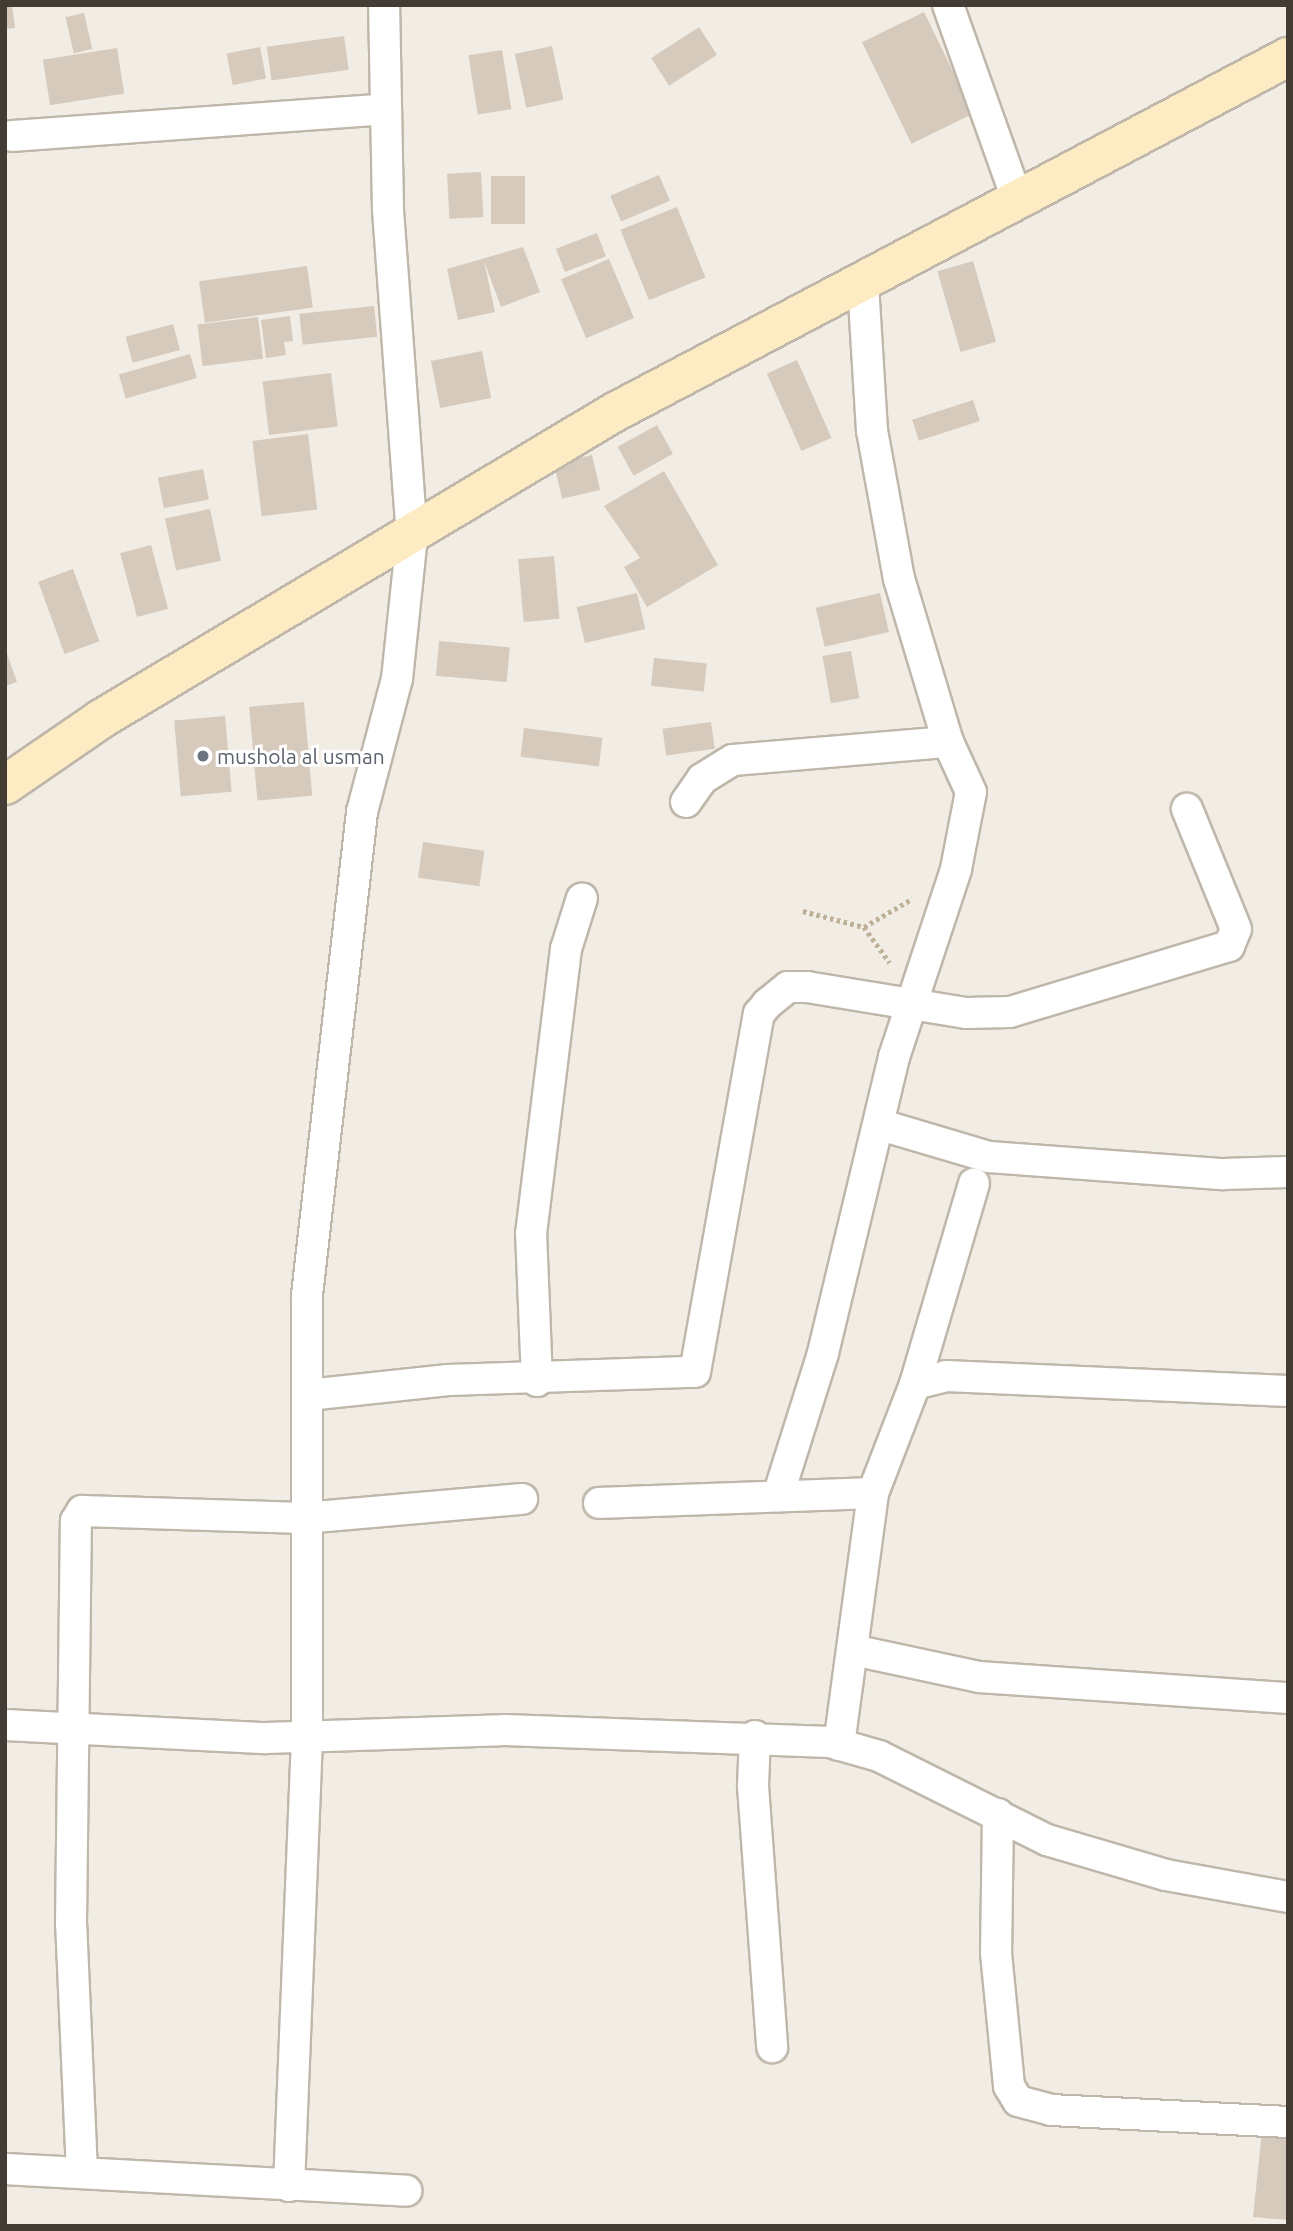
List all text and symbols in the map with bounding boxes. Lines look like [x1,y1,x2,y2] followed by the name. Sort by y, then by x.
[217,743,385,769] place label: mushola al usman
[195,748,211,764] marker: mushola al usman

